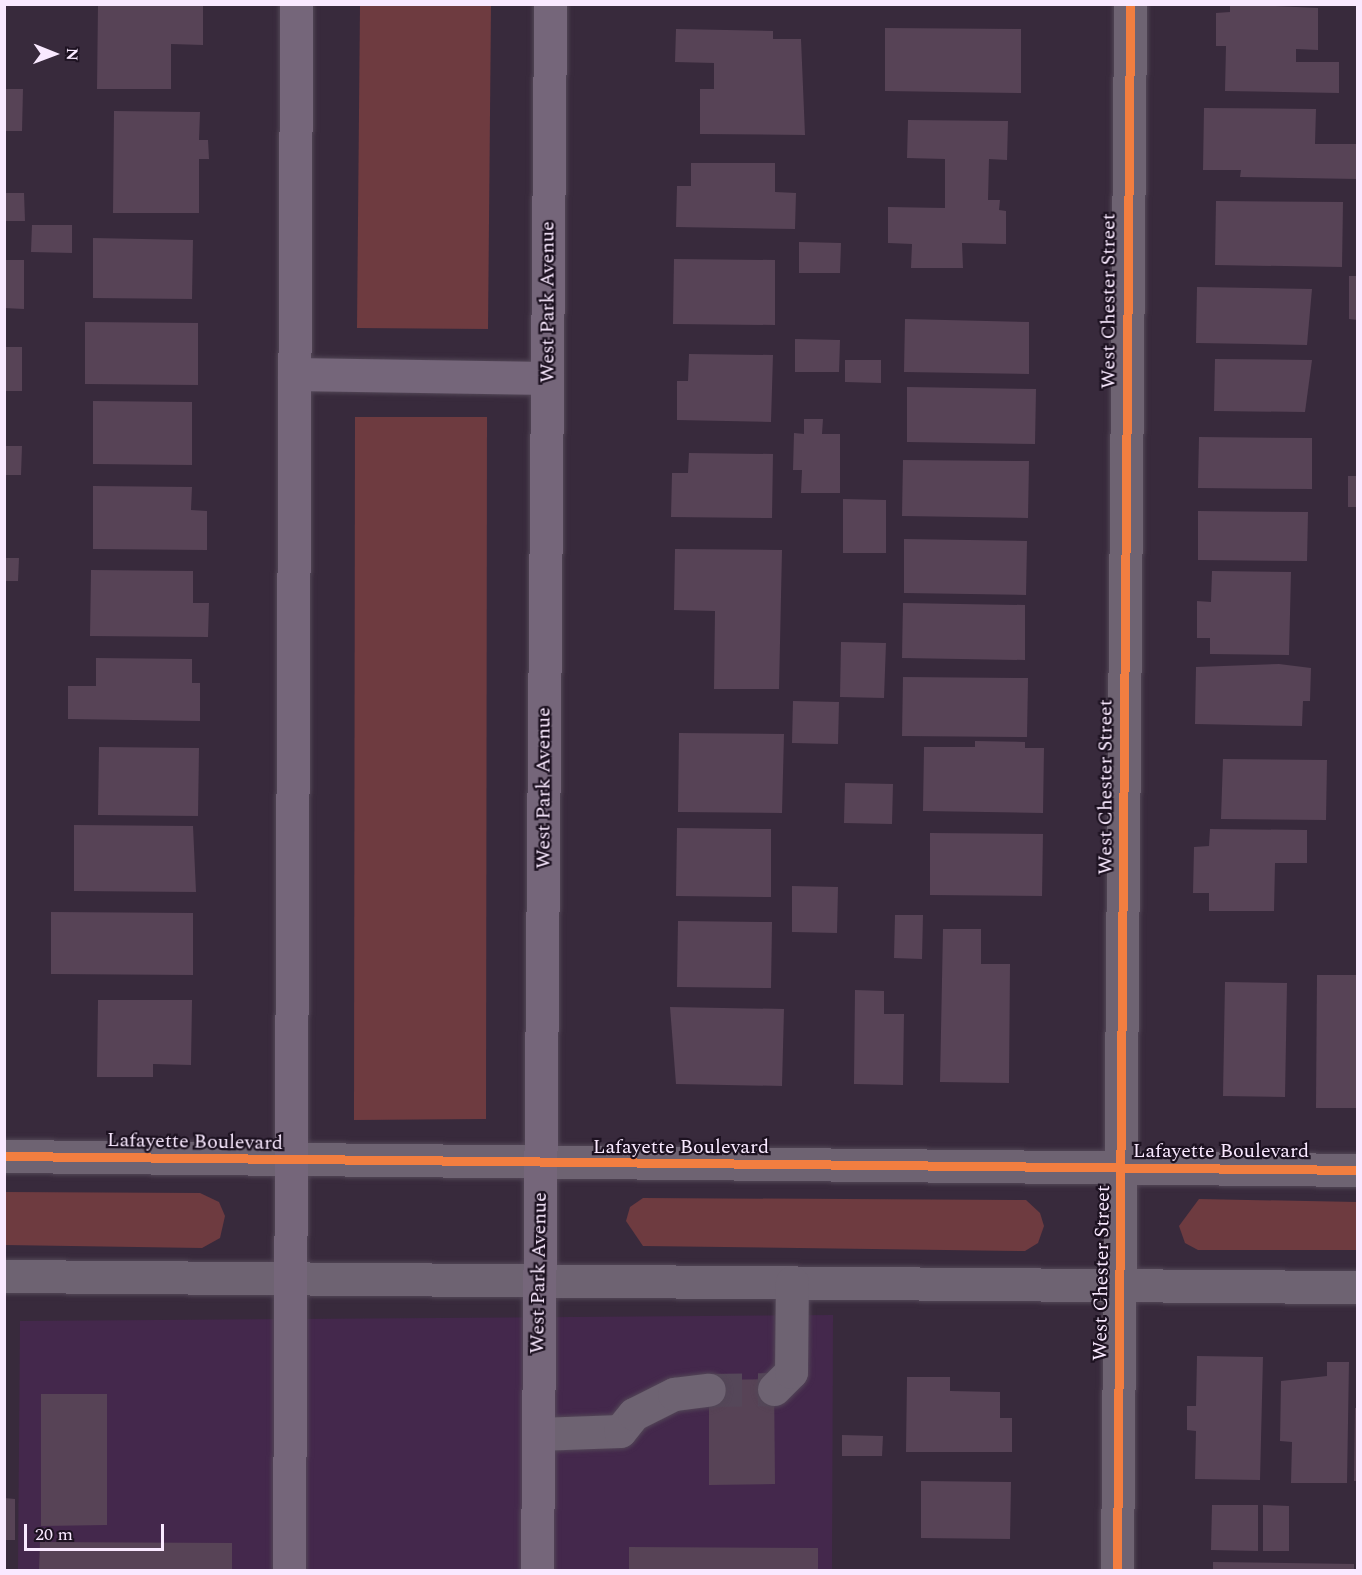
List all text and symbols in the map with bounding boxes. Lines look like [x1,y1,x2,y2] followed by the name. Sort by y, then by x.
[24,24,84,84] north arrow
[60,48,84,61] text: N
[1097,213,1121,389] street label: West Chester Street
[536,221,560,383] street label: West Park Avenue
[1094,699,1118,875] street label: West Chester Street
[532,707,556,869] street label: West Park Avenue
[107,1128,283,1156] street label: Lafayette Boulevard
[593,1135,769,1159] street label: Lafayette Boulevard
[1133,1139,1309,1163] street label: Lafayette Boulevard
[1088,1185,1116,1361] street label: West Chester Street
[526,1192,552,1354] street label: West Park Avenue
[27,1512,166,1550] scale bar
[35,1521,73,1548] text: 20 m

